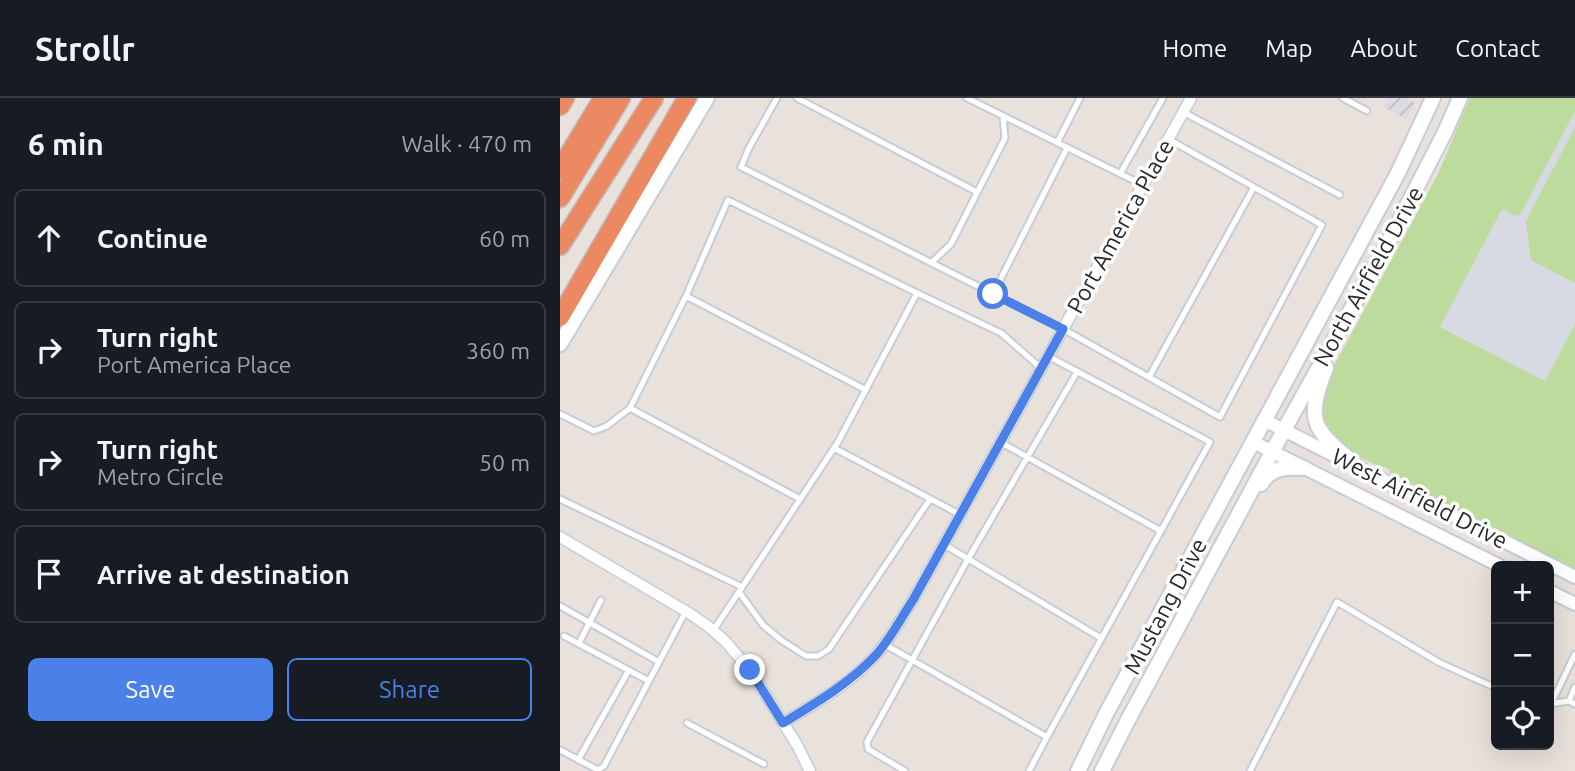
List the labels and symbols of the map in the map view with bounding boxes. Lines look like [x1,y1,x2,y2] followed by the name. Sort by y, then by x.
[1062,135,1178,317] street label: Port America Place
[1308,182,1428,370] street label: North Airfield Drive
[977,278,1008,309] route start
[1328,443,1512,553] street label: West Airfield Drive
[1119,534,1211,678] street label: Mustang Drive
[734,654,765,685] route end

